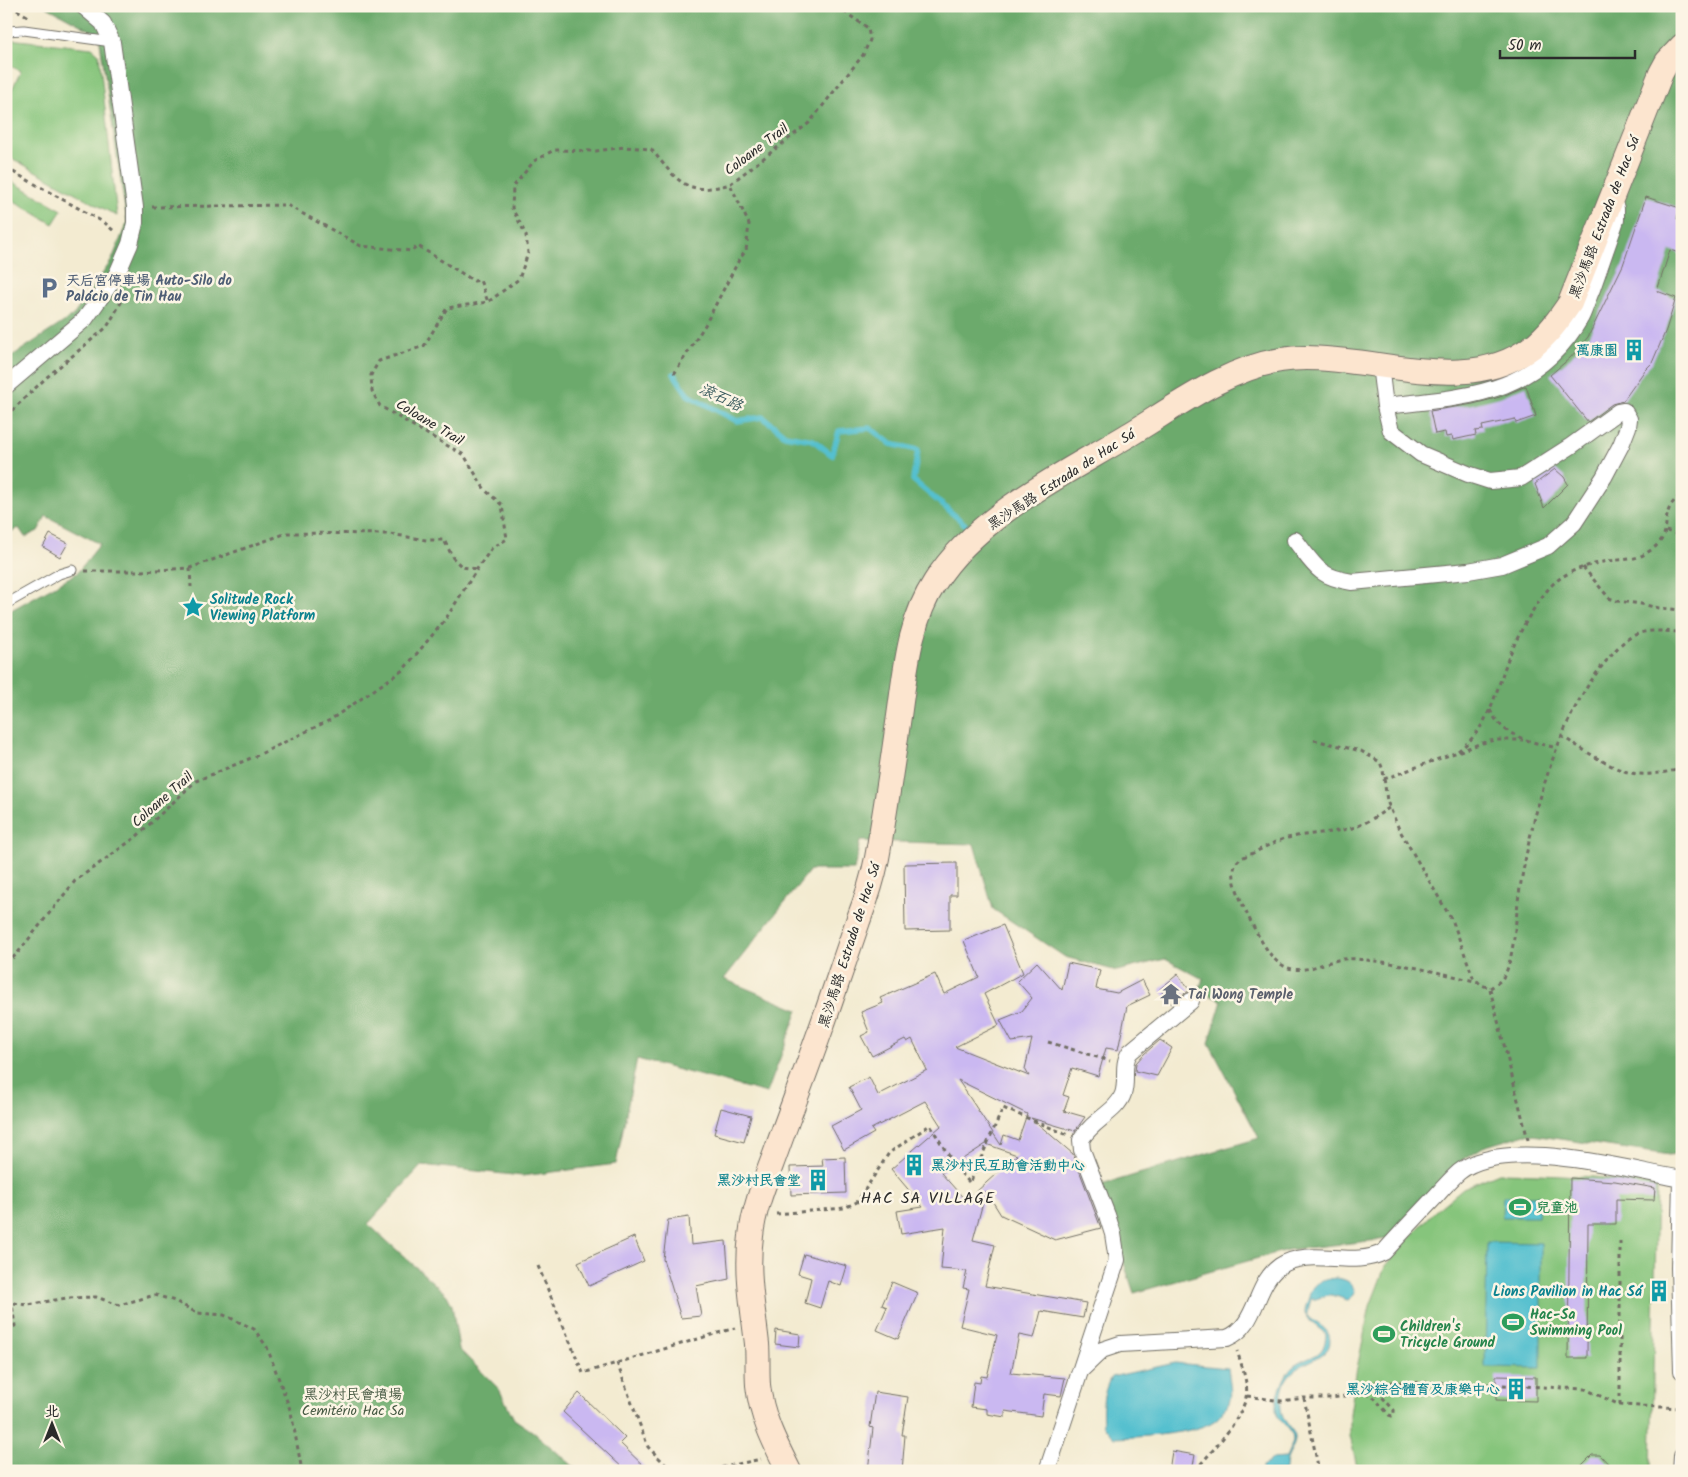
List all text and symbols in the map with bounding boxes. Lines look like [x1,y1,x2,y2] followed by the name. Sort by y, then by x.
[1500,28,1636,60] scale bar
[1508,34,1542,58] text: 50 m
[720,118,794,181] street label: Coloane Trail
[1564,132,1647,302] street label: 黑沙馬路 Estrada de Hac Sá
[66,270,233,308] place label: 天后宮停車場 Auto-Silo do Palácio de Tin Hau
[36,275,62,301] parking icon: 天后宮停車場 Auto-Silo do Palácio de Tin Hau
[1621,337,1647,363] building icon: 萬康園
[1576,340,1618,362] place label: 萬康園
[695,378,747,419] water label: 滾石路
[391,394,468,452] street label: Coloane Trail
[983,423,1141,536] street label: 黑沙馬路 Estrada de Hac Sá
[210,589,316,627] place label: Solitude Rock Viewing Platform
[180,594,206,620] place icon: Solitude Rock Viewing Platform
[127,766,199,833] street label: Coloane Trail
[813,859,887,1031] street label: 黑沙馬路 Estrada de Hac Sá
[1158,981,1184,1007] temple icon: Tai Wong Temple
[1188,984,1293,1006] place label: Tai Wong Temple
[901,1152,927,1178] building icon: 黑沙村民互助會活動中心
[931,1155,1085,1177] place label: 黑沙村民互助會活動中心
[805,1167,831,1193] building icon: 黑沙村民會堂
[717,1170,801,1192] place label: 黑沙村民會堂
[861,1186,995,1211] district label: HAC SA VILLAGE
[1507,1194,1533,1220] sports icon: 兒童池
[1536,1197,1578,1219] place label: 兒童池
[1646,1278,1672,1304] building icon: Lions Pavilion in Hac Sá
[1493,1281,1644,1303] place label: Lions Pavilion in Hac Sá
[1530,1304,1622,1342] place label: Hac-Sa Swimming Pool
[1500,1309,1526,1335] sports icon: Hac-Sa Swimming Pool
[1400,1316,1496,1354] place label: Children's Tricycle Ground
[1371,1321,1397,1347] sports icon: Children's Tricycle Ground
[1503,1376,1529,1402] building icon: 黑沙綜合體育及康樂中心
[1346,1379,1500,1401] place label: 黑沙綜合體育及康樂中心
[302,1384,404,1422] park label: 黑沙村民會墳場 Cemitério Hac Sa
[28,1400,78,1450] north arrow
[45,1401,59,1423] text: 北

